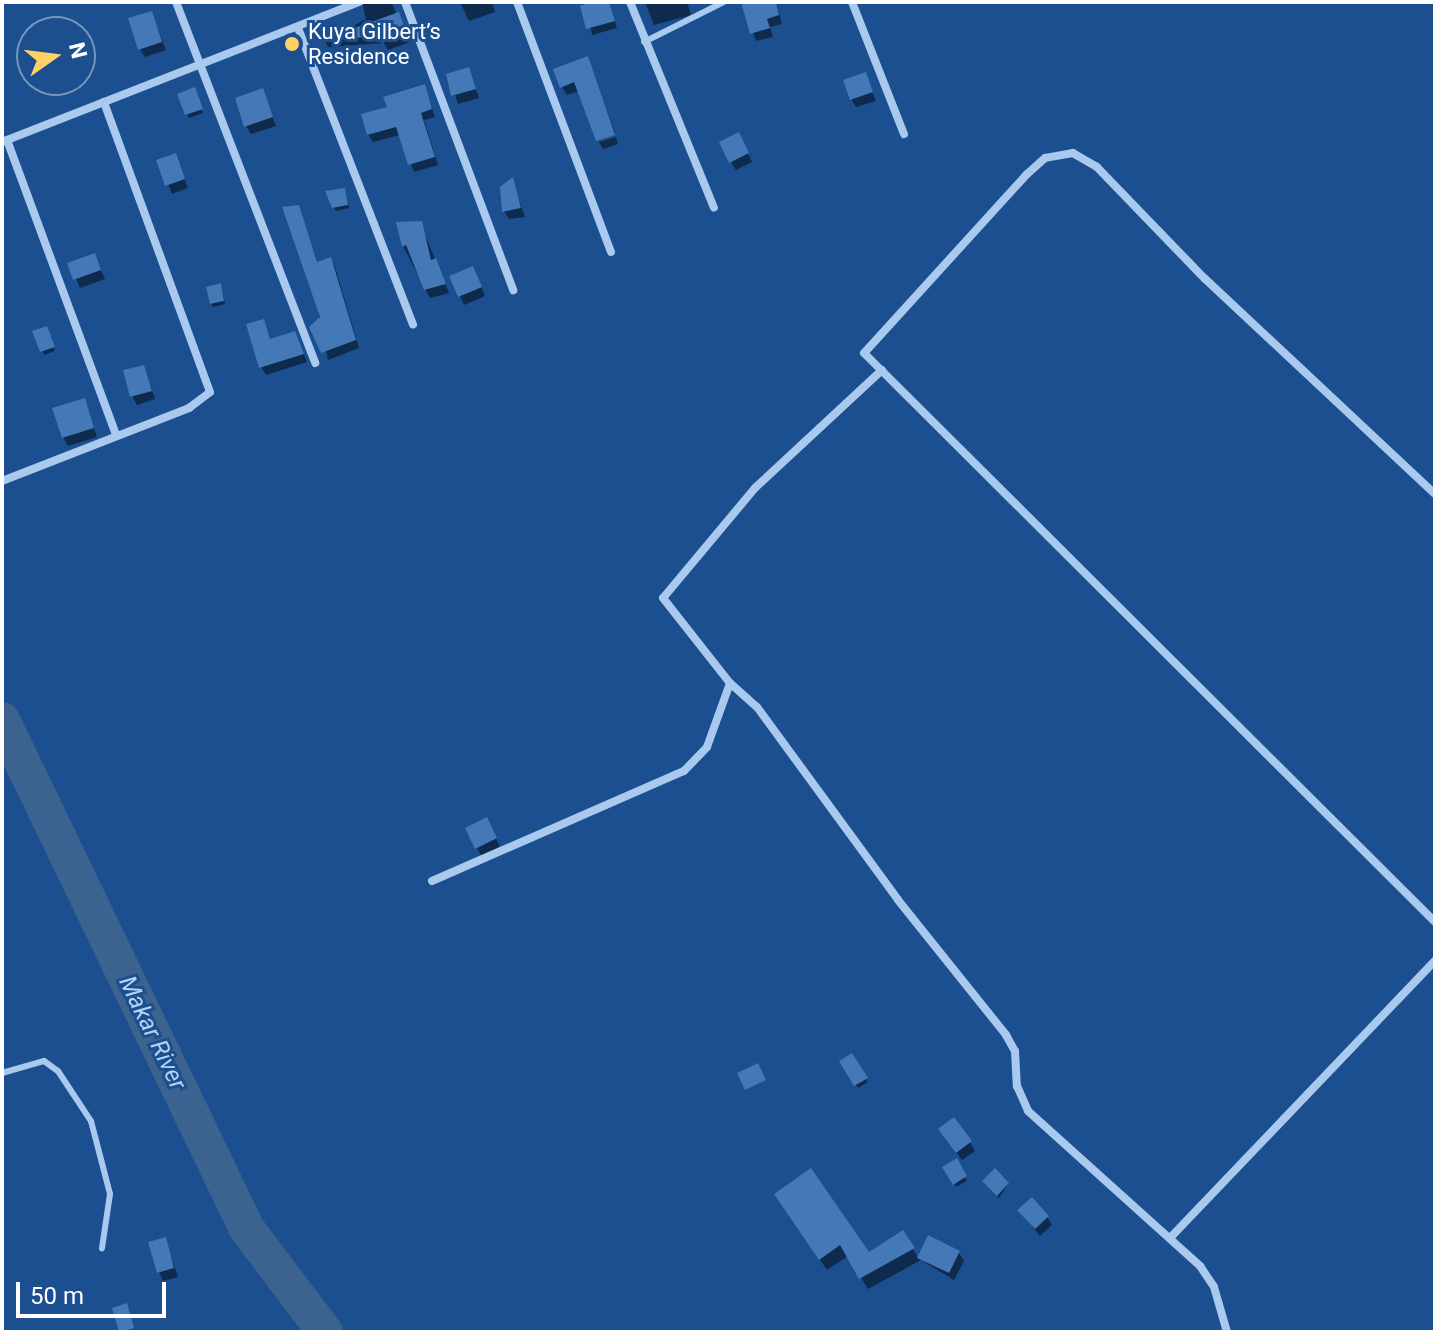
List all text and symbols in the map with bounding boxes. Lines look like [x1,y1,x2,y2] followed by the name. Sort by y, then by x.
[16,16,96,96] north arrow
[308,18,441,70] place label: Kuya Gilbert’s Residence
[283,35,301,53] marker: Kuya Gilbert’s Residence
[64,40,92,61] text: N
[112,972,192,1094] water label: Makar River
[20,1266,170,1316] scale bar
[30,1282,84,1310] text: 50 m

